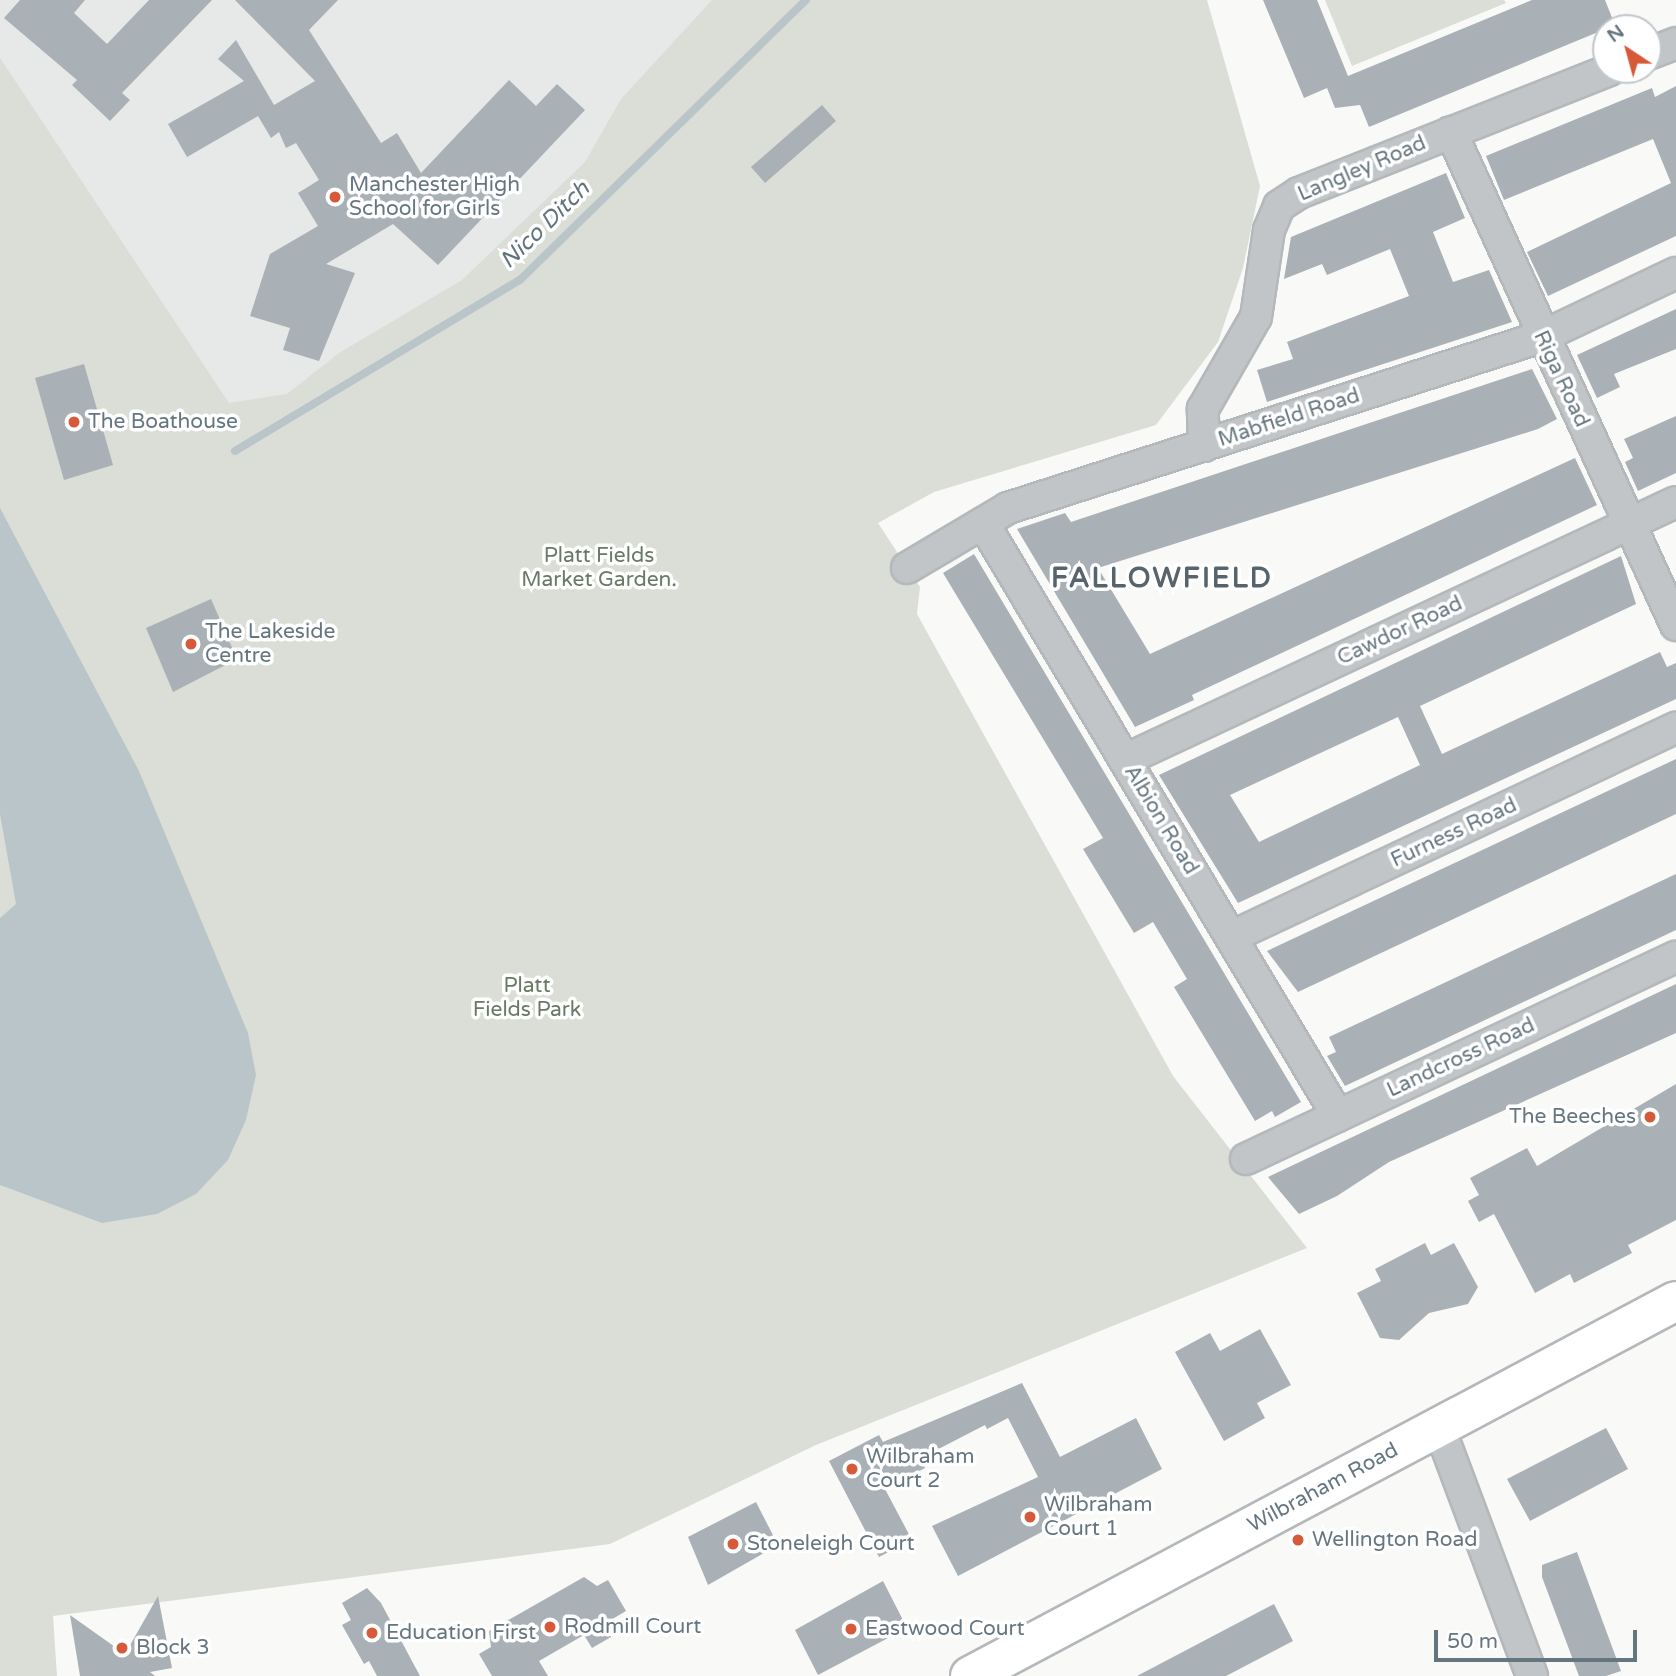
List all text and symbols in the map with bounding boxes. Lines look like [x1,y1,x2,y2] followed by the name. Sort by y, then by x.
[1592,14,1662,84] north arrow
[1603,20,1628,47] text: N
[1294,131,1430,207] street label: Langley Road
[349,172,520,222] place label: Manchester High School for Girls
[494,176,596,274] water label: Nico Ditch
[327,189,343,205] marker: Manchester High School for Girls
[1528,327,1594,431] street label: Riga Road
[1215,383,1363,453] street label: Mabfield Road
[88,409,238,435] place label: The Boathouse
[66,414,82,430] marker: The Boathouse
[521,543,677,593] park label: Platt Fields Market Garden.
[1052,561,1272,595] district label: FALLOWFIELD
[1334,591,1466,671] street label: Cawdor Road
[205,619,335,669] place label: The Lakeside Centre
[183,636,199,652] marker: The Lakeside Centre
[1119,761,1203,879] street label: Albion Road
[1387,793,1521,873] street label: Furness Road
[473,973,581,1023] park label: Platt Fields Park
[1383,1013,1539,1103] street label: Landcross Road
[1509,1104,1636,1130] place label: The Beeches
[1642,1109,1658,1125] marker: The Beeches
[1244,1438,1402,1538] street label: Wilbraham Road
[866,1444,974,1494] place label: Wilbraham Court 2
[844,1461,860,1477] marker: Wilbraham Court 2
[1044,1492,1152,1542] place label: Wilbraham Court 1
[1022,1509,1038,1525] marker: Wilbraham Court 1
[1312,1527,1478,1553] place label: Wellington Road
[747,1531,915,1557] place label: Stoneleigh Court
[1290,1532,1306,1548] marker: Wellington Road
[725,1536,741,1552] marker: Stoneleigh Court
[564,1614,701,1640] place label: Rodmill Court
[865,1616,1025,1642] place label: Eastwood Court
[1438,1616,1641,1660] scale bar
[542,1619,558,1635] marker: Rodmill Court
[386,1620,536,1646] place label: Education First
[843,1621,859,1637] marker: Eastwood Court
[364,1625,380,1641] marker: Education First
[1447,1629,1498,1654] text: 50 m
[136,1635,210,1661] place label: Block 3
[114,1640,130,1656] marker: Block 3

